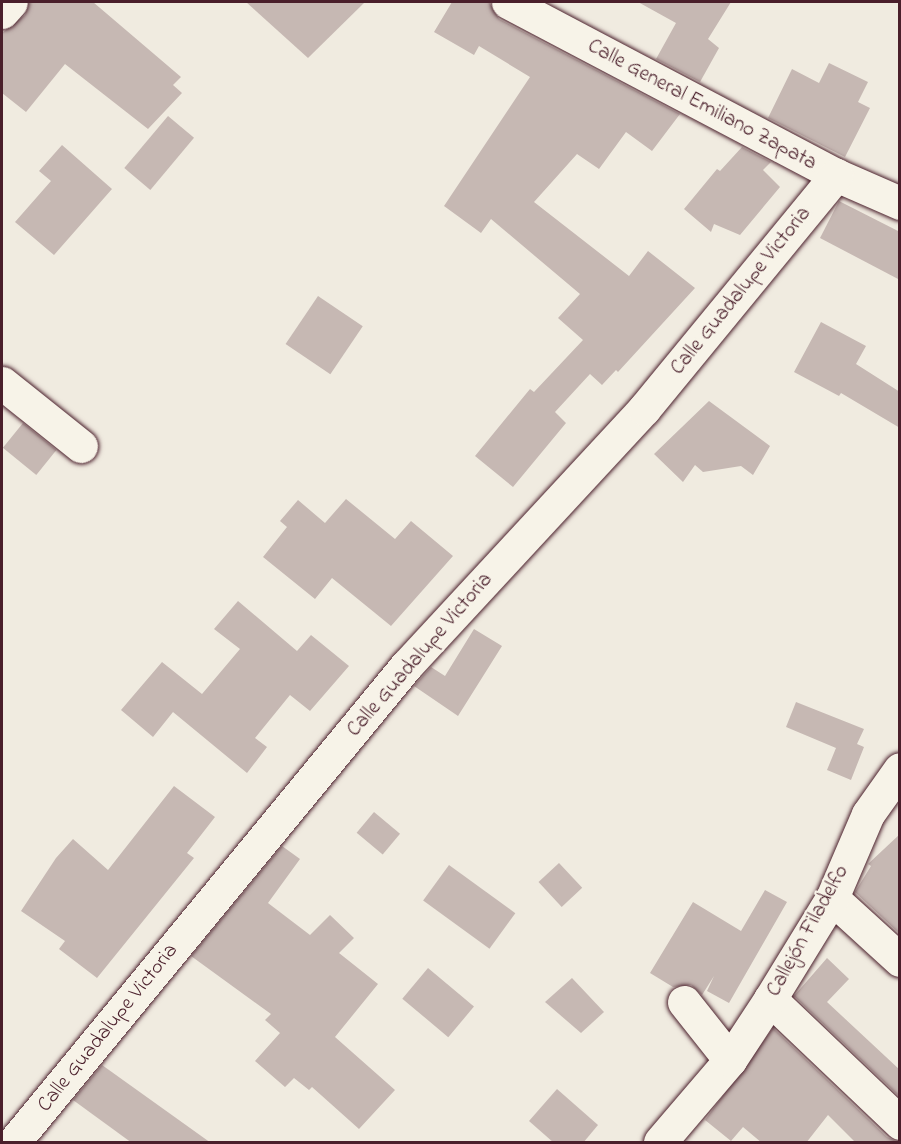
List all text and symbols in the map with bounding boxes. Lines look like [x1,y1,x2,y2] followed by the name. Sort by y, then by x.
[583,34,821,176] street label: Calle General Emiliano Zapata
[665,202,817,380] street label: Calle Guadalupe Victoria
[342,568,498,742] street label: Calle Guadalupe Victoria
[761,861,855,1001] street label: Callejón Filadelfo
[32,939,184,1117] street label: Calle Guadalupe Victoria

